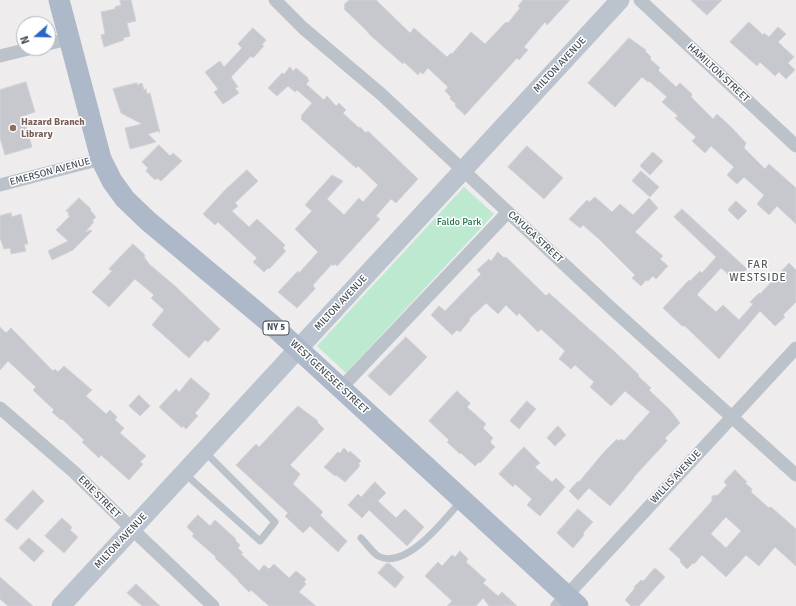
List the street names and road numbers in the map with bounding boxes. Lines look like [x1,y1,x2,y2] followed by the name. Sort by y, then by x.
[531,35,589,95] street label: MILTON AVENUE
[684,41,752,105] street label: HAMILTON STREET
[9,156,91,188] street label: EMERSON AVENUE
[505,209,565,265] street label: CAYUGA STREET
[312,273,370,333] street label: MILTON AVENUE
[263,321,289,335] road number: NY 5
[287,338,371,416] street label: WEST GENESEE STREET
[648,448,704,506] street label: WILLIS AVENUE
[75,473,123,521] street label: ERIE STREET
[92,511,150,571] street label: MILTON AVENUE

